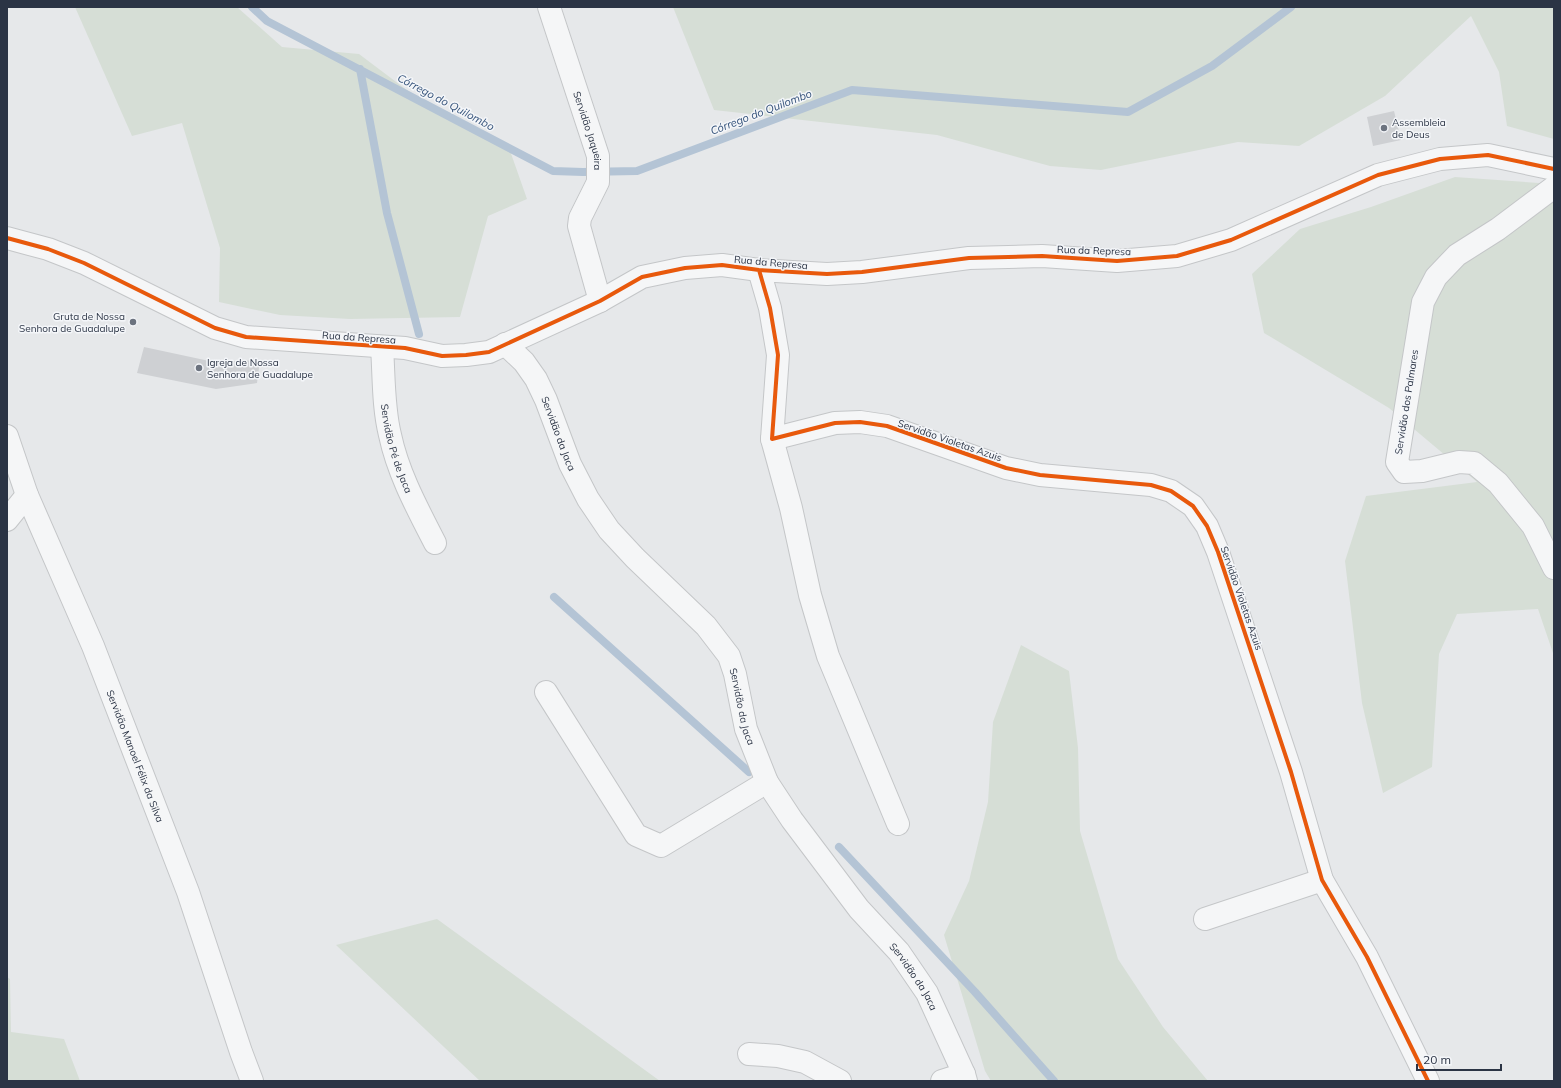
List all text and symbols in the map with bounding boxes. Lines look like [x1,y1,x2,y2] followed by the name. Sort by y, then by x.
[395,71,497,133] water label: Córrego do Quilombo
[708,86,814,138] water label: Córrego do Quilombo
[570,90,604,170] street label: Servidão Jaqueira
[1392,116,1446,141] place label: Assembleia de Deus
[1379,123,1389,133] marker: Assembleia de Deus
[1057,243,1131,258] street label: Rua da Represa
[733,253,808,272] street label: Rua da Represa
[19,310,125,335] place label: Gruta de Nossa Senhora de Guadalupe
[128,317,138,327] marker: Gruta de Nossa Senhora de Guadalupe
[322,328,396,347] street label: Rua da Represa
[1392,349,1421,456] street label: Servidão dos Palmares
[207,356,313,381] place label: Igreja de Nossa Senhora de Guadalupe
[194,363,204,373] marker: Igreja de Nossa Senhora de Guadalupe
[538,394,578,473] street label: Servidão da Jaca
[378,403,415,495] street label: Servidão Pé de Jaca
[896,417,1004,464] street label: Servidão Violetas Azuis
[1218,544,1265,652] street label: Servidão Violetas Azuis
[726,666,758,747] street label: Servidão da Jaca
[104,688,166,824] street label: Servidão Manoel Félix da Silva
[887,940,940,1012] street label: Servidão da Jaca
[1417,1046,1501,1072] scale bar
[1423,1052,1451,1067] text: 20 m

